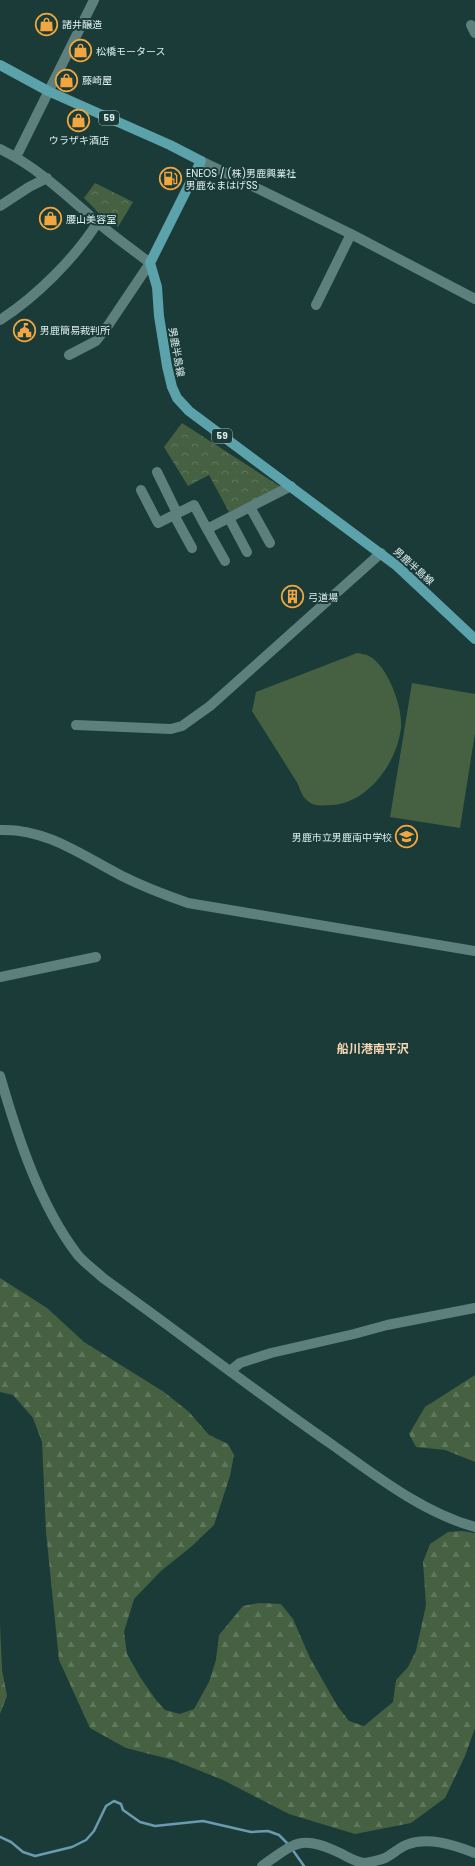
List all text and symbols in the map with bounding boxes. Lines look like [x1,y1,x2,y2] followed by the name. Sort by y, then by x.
[33,11,59,37] shop icon: 諸井醸造
[62,17,102,32] place label: 諸井醸造
[68,38,94,64] shop icon: 松橋モータース
[96,44,166,59] place label: 松橋モータース
[53,67,79,93] shop icon: 藤崎屋
[82,73,112,88] place label: 藤崎屋
[66,107,92,133] shop icon: ウラザキ酒店
[99,111,119,125] road number: 59
[49,133,109,148] place label: ウラザキ酒店
[158,166,184,192] fuel station icon: ENEOS / (株)男鹿興業社 男鹿なまはげSS
[186,166,296,193] place label: ENEOS / (株)男鹿興業社 男鹿なまはげSS
[38,206,64,232] shop icon: 腰山美容室
[66,212,116,227] place label: 腰山美容室
[11,317,37,343] public building icon: 男鹿簡易裁判所
[40,323,110,338] place label: 男鹿簡易裁判所
[165,326,188,378] street label: 男鹿半島線
[212,429,232,443] road number: 59
[390,544,437,589] street label: 男鹿半島線
[279,584,305,610] building icon: 弓道場
[308,590,338,605] place label: 弓道場
[394,824,420,850] school or university icon: 男鹿市立男鹿南中学校
[292,830,392,845] place label: 男鹿市立男鹿南中学校
[337,1040,409,1057] district label: 船川港南平沢

